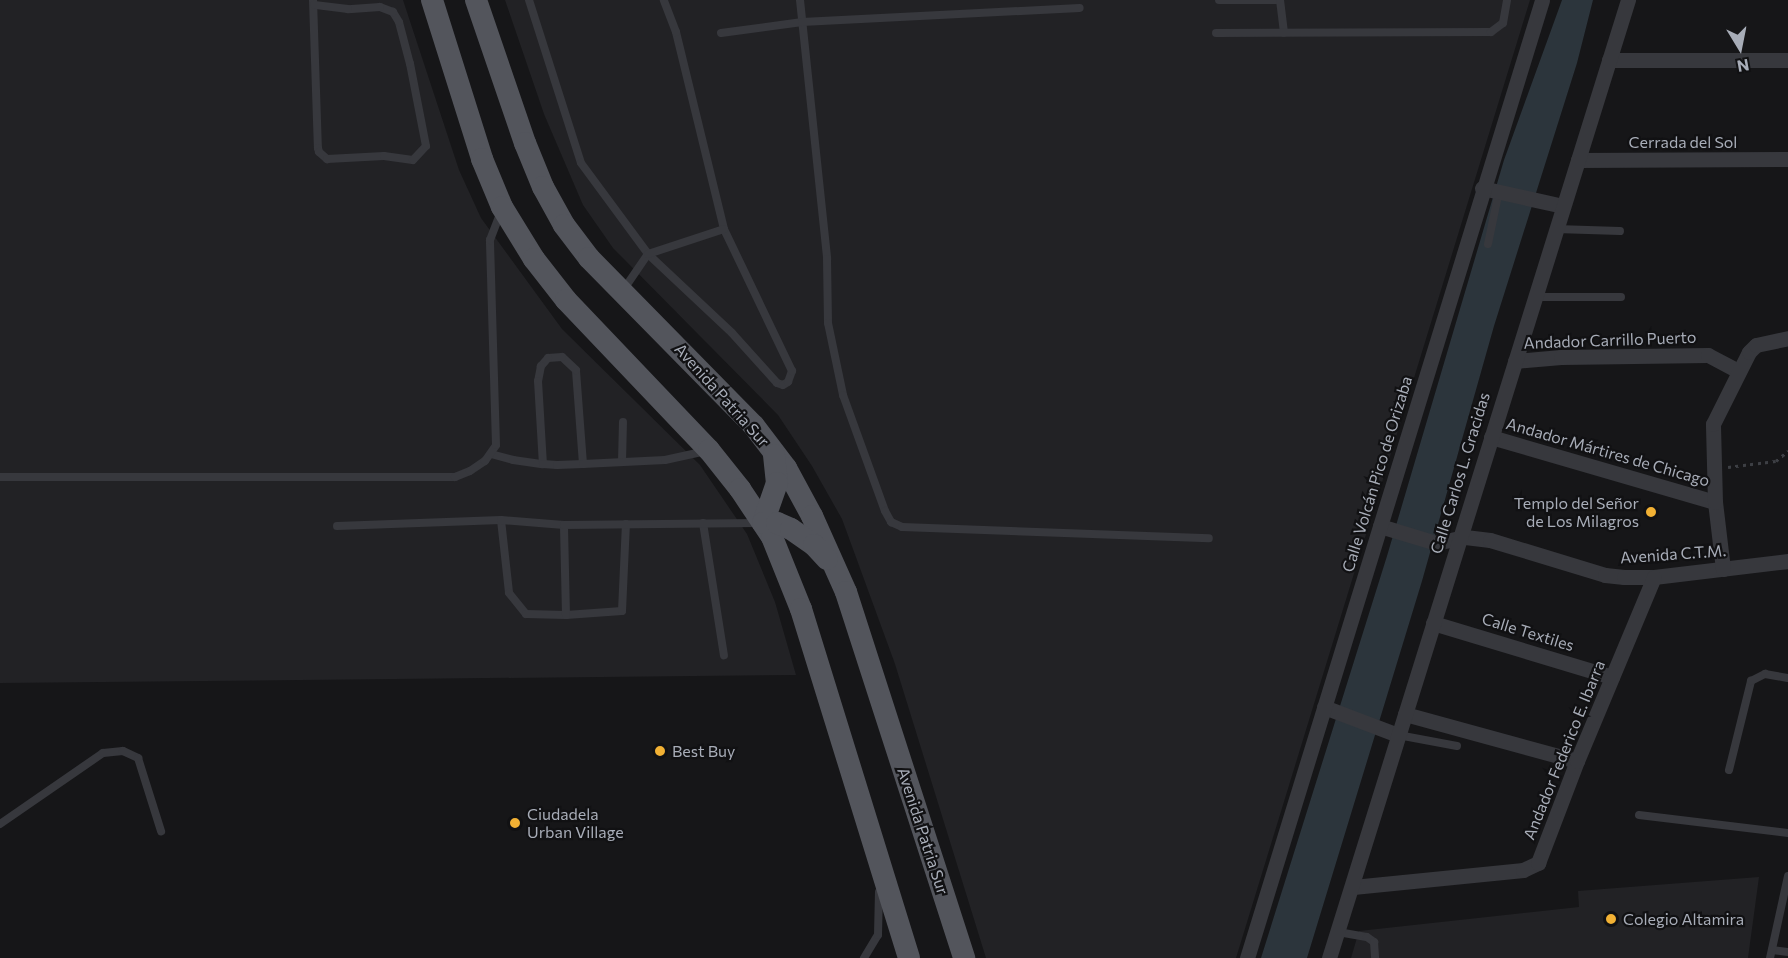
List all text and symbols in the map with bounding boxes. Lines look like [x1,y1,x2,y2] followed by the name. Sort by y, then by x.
[1710,18,1770,78] north arrow
[1736,56,1751,77] text: N
[1629,132,1737,152] street label: Cerrada del Sol
[1523,327,1697,353] street label: Andador Carrillo Puerto
[671,339,773,451] street label: Avenida Patria Sur
[1338,374,1416,574] street label: Calle Volcán Pico de Orizaba
[1426,390,1494,556] street label: Calle Carlos L. Gracidas
[1504,414,1712,490] street label: Andador Mártires de Chicago
[1514,493,1639,531] place label: Templo del Señor de Los Milagros
[1644,505,1658,519] marker: Templo del Señor de Los Milagros
[1619,541,1727,567] street label: Avenida C.T.M.
[1480,609,1576,655] street label: Calle Textiles
[1519,658,1609,842] street label: Andador Federico E. Ibarra
[672,741,735,761] place label: Best Buy
[653,744,667,758] marker: Best Buy
[893,765,953,897] street label: Avenida Patria Sur
[527,804,624,842] place label: Ciudadela Urban Village
[508,816,522,830] marker: Ciudadela Urban Village
[1623,909,1744,929] place label: Colegio Altamira
[1604,912,1618,926] marker: Colegio Altamira

